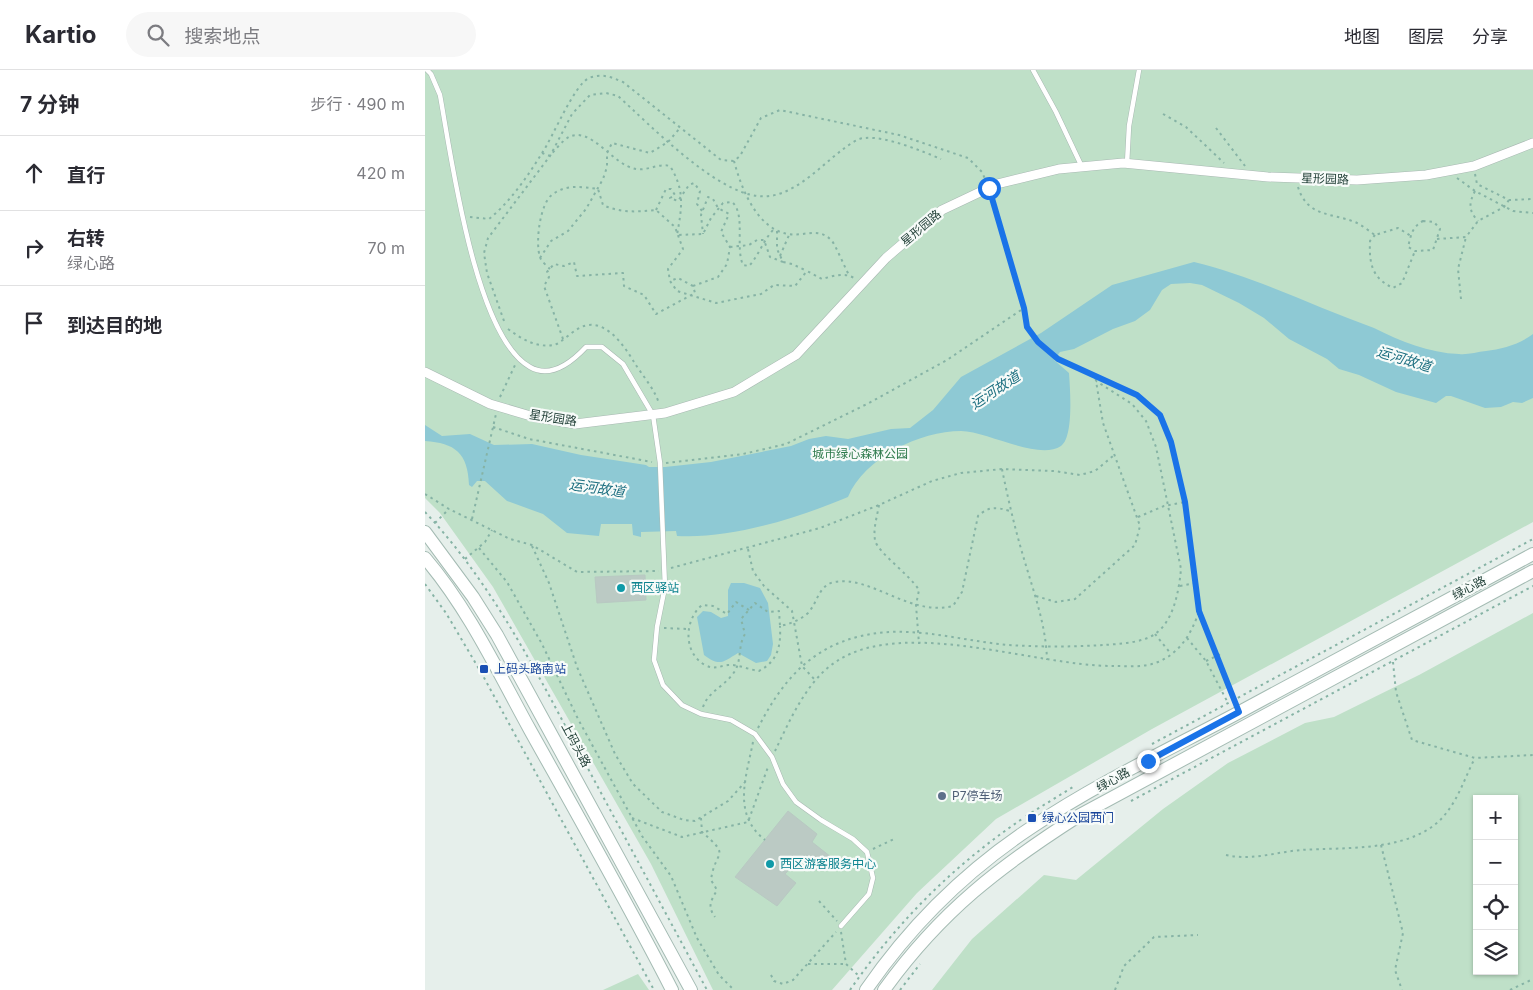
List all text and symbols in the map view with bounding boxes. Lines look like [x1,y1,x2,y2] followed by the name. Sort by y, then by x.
[126,12,476,57] search box
[25,20,96,49] text: Kartio
[144,21,172,49] icon: search
[184,25,260,48] text: 搜索地点
[1344,26,1380,47] text: 地图
[1408,26,1444,47] text: 图层
[1472,26,1508,47] text: 分享
[20,92,79,117] text: 7 分钟
[311,94,405,114] text: 步行 · 490 m
[20,159,48,187] icon: ahead
[356,163,405,183] text: 420 m
[67,164,105,187] text: 直行
[1301,170,1349,187] street label: 星形园路
[978,177,1001,200] route start
[897,206,944,249] street label: 星形园路
[67,227,105,250] text: 右转
[20,234,48,262] icon: right
[368,238,405,258] text: 70 m
[67,253,115,273] text: 绿心路
[20,309,48,337] icon: arrive
[67,314,162,337] text: 到达目的地
[1375,342,1435,375] water label: 运河故道
[967,366,1025,412] water label: 运河故道
[528,406,578,429] street label: 星形园路
[812,446,908,461] park label: 城市绿心森林公园
[568,475,628,500] water label: 运河故道
[1449,572,1488,603] street label: 绿心路
[631,580,679,595] place label: 西区驿站
[615,582,627,594] marker: 西区驿站
[494,661,566,676] place label: 上码头路南站
[478,663,490,675] marker: 上码头路南站
[559,720,594,769] street label: 上码头路
[1137,750,1160,773] route end
[1093,764,1132,795] street label: 绿心路
[952,788,1002,803] place label: P7停车场
[936,790,948,802] marker: P7停车场
[1473,795,1518,975] map controls
[1473,795,1518,840] button: +
[1042,810,1114,825] place label: 绿心公园西门
[1026,812,1038,824] marker: 绿心公园西门
[1473,840,1518,885] button: −
[780,856,876,871] place label: 西区游客服务中心
[764,858,776,870] marker: 西区游客服务中心
[1473,885,1518,930] button: locate
[1473,930,1518,975] button: layers

